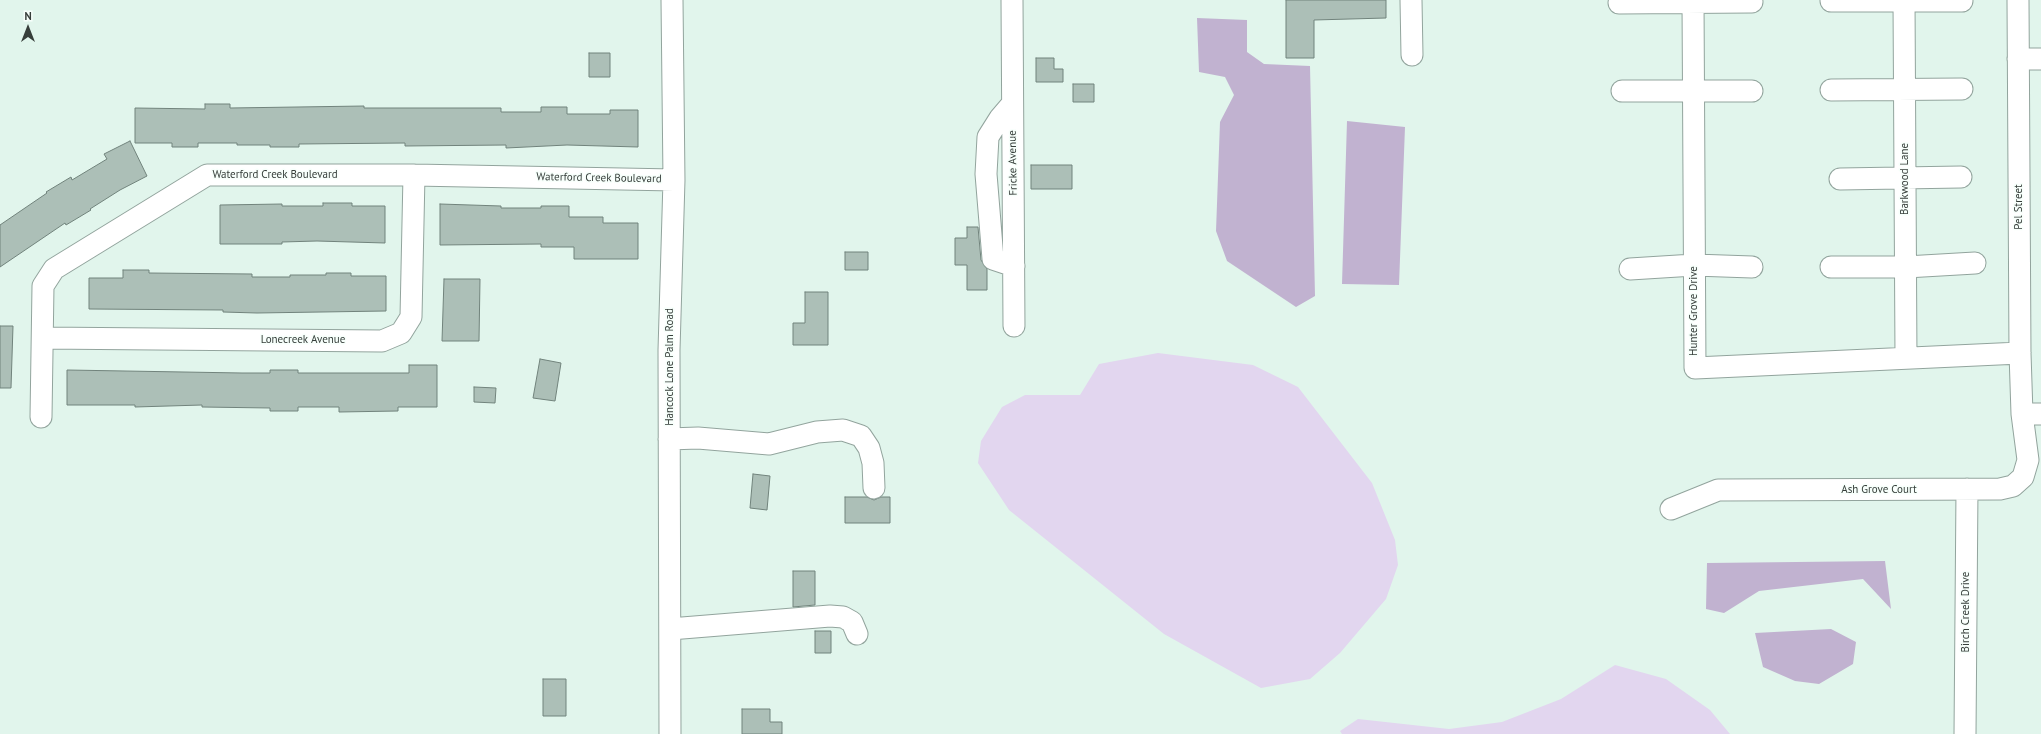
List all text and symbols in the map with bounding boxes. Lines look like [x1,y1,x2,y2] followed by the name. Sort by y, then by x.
[8,8,48,48] north arrow
[24,9,32,23] text: N
[1006,130,1020,196] street label: Fricke Avenue
[1898,143,1912,215] street label: Barkwood Lane
[212,168,338,182] street label: Waterford Creek Boulevard
[536,170,662,186] street label: Waterford Creek Boulevard
[2012,184,2026,230] street label: Pel Street
[1687,266,1701,356] street label: Hunter Grove Drive
[663,308,677,426] street label: Hancock Lone Palm Road
[261,333,345,347] street label: Lonecreek Avenue
[1841,483,1917,497] street label: Ash Grove Court
[1959,572,1973,652] street label: Birch Creek Drive

